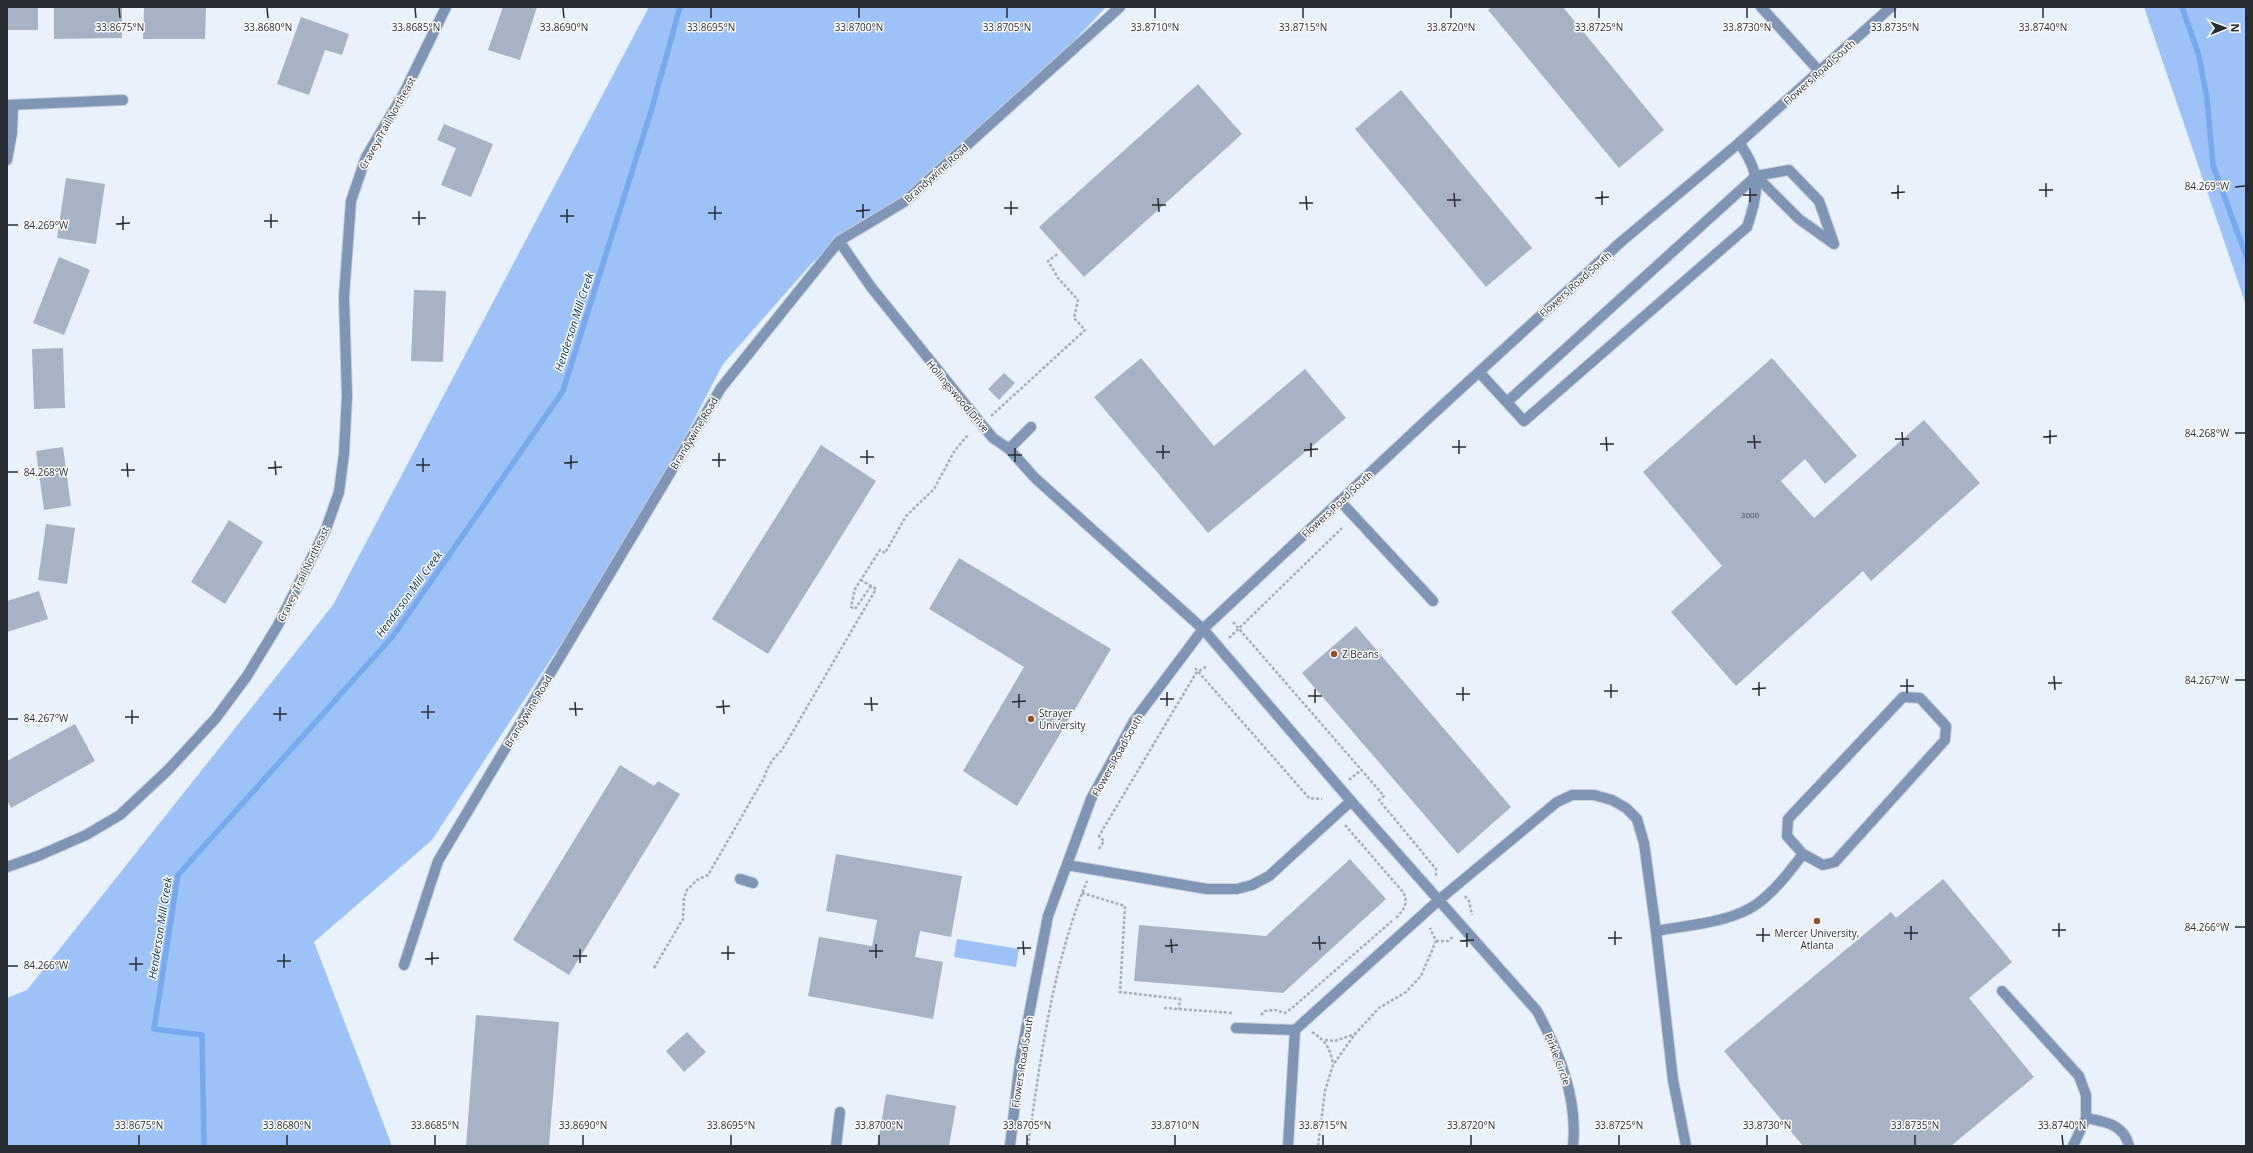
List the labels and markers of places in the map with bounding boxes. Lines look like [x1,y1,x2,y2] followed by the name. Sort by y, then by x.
[1342,647,1379,661] place label: Z Beans
[1329,649,1339,659] marker: Z Beans
[1039,706,1086,732] place label: Strayer University
[1026,714,1036,724] marker: Strayer University
[1812,916,1822,926] marker: Mercer University, Atlanta
[1775,926,1859,952] place label: Mercer University, Atlanta

